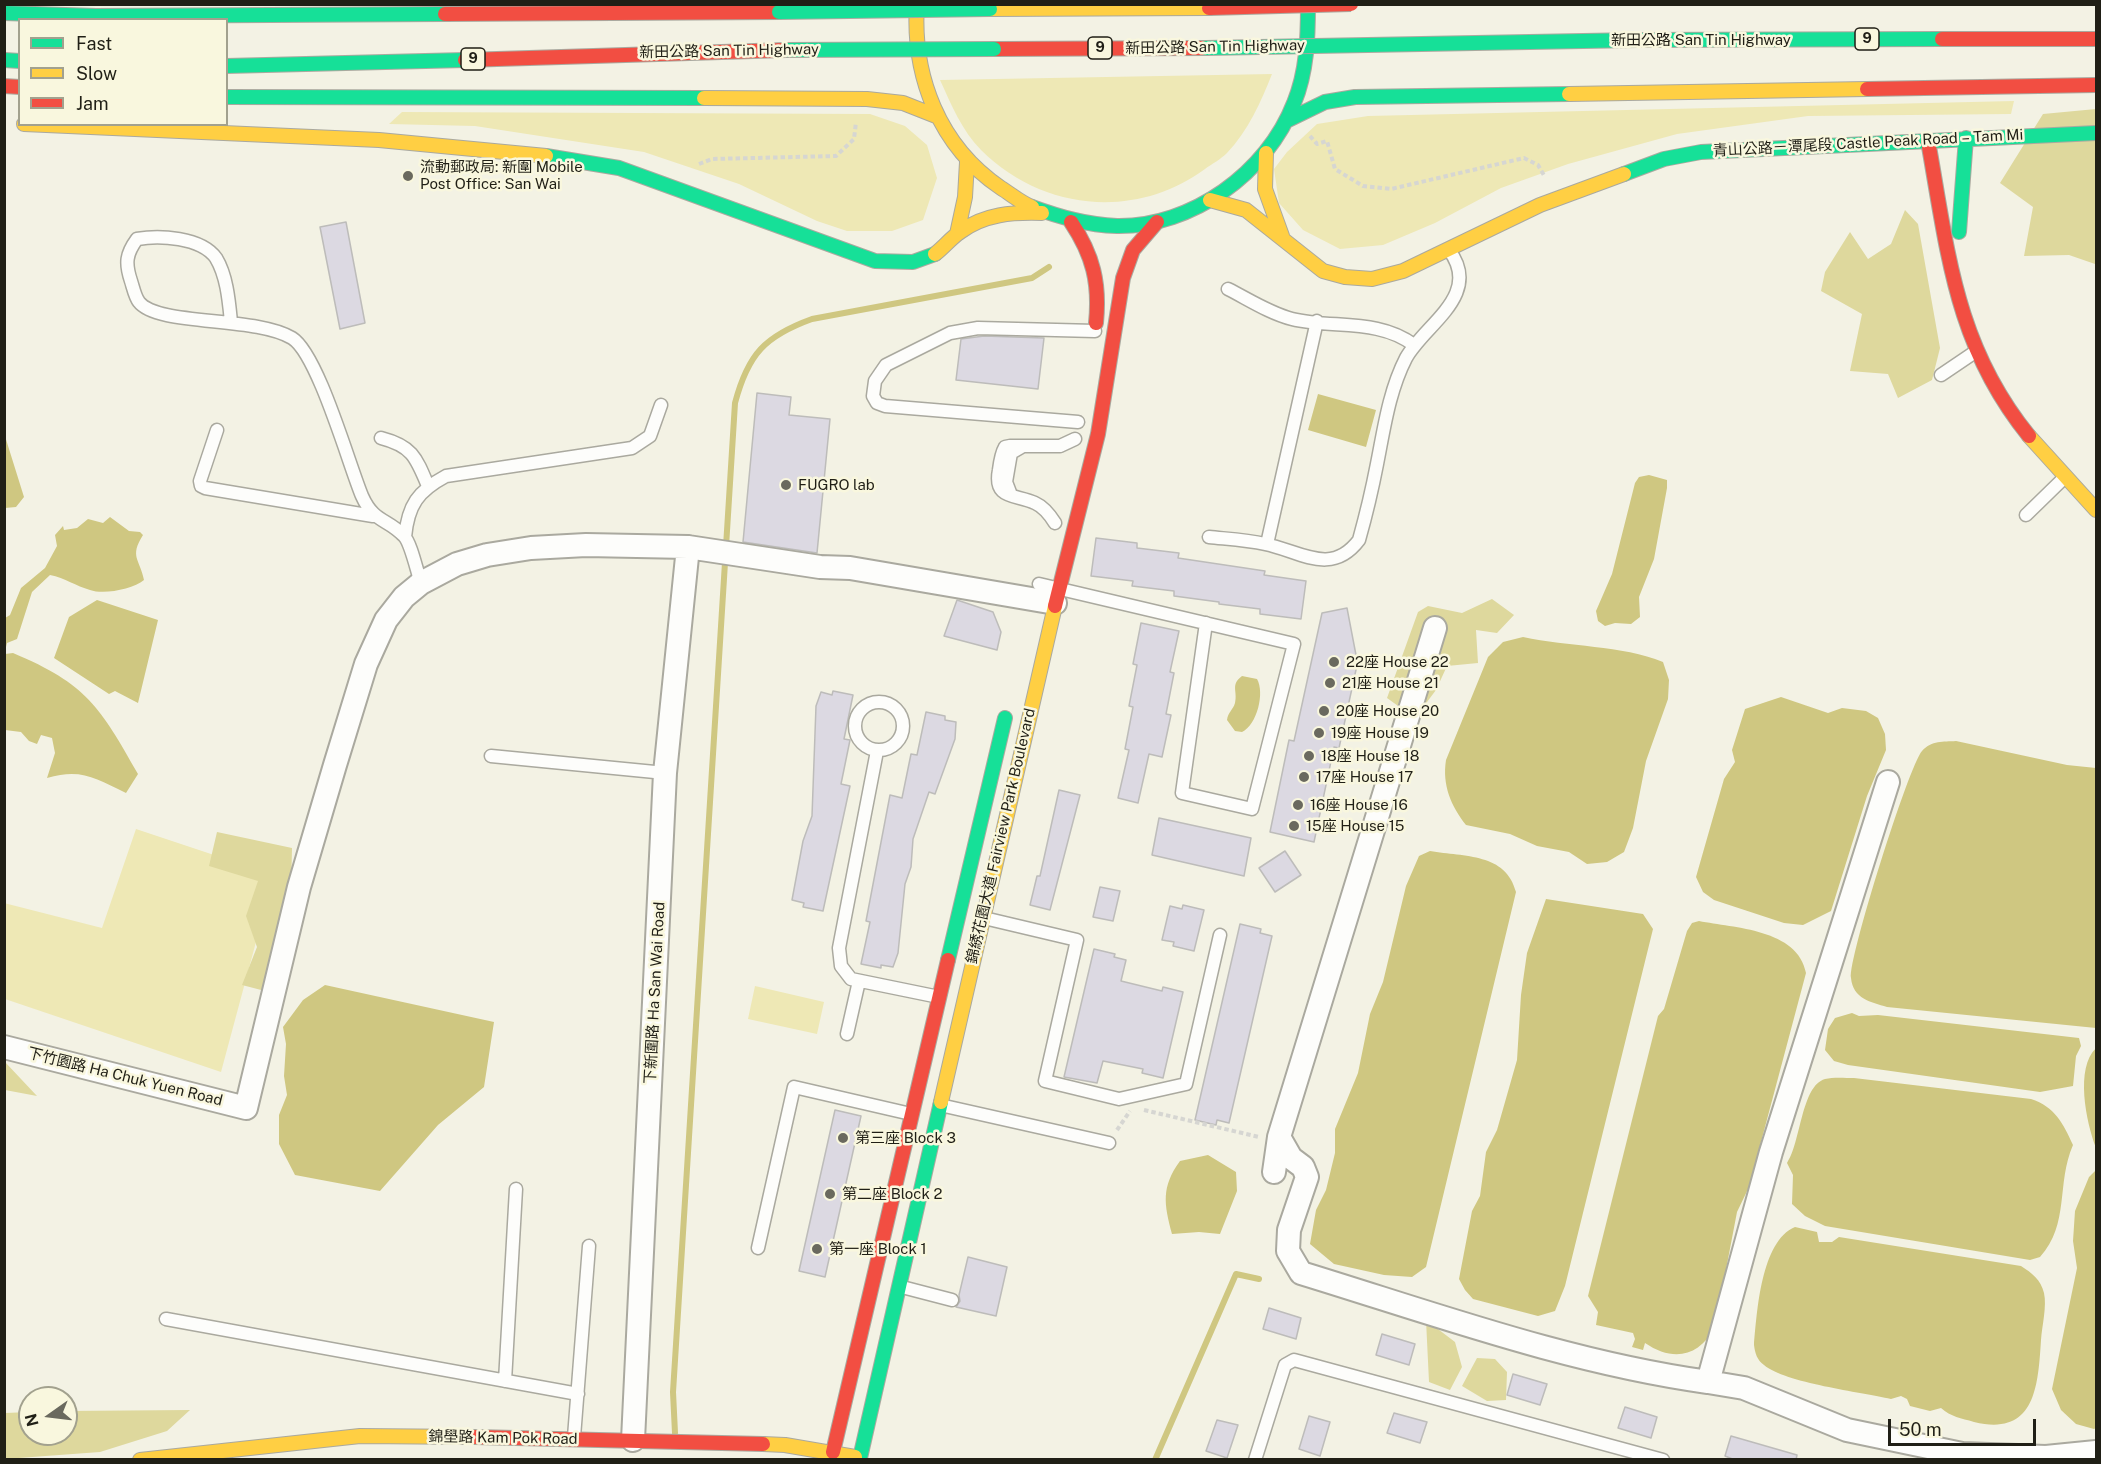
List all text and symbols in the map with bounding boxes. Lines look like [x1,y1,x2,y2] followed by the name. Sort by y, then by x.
[18,18,228,126] legend
[1855,28,1879,50] road number: 9
[1611,31,1791,49] street label: 新田公路 San Tin Highway
[76,33,112,54] text: Fast
[1125,36,1305,58] street label: 新田公路 San Tin Highway
[1088,37,1112,59] road number: 9
[639,40,819,62] street label: 新田公路 San Tin Highway
[461,48,485,70] road number: 9
[76,63,117,84] text: Slow
[76,93,109,114] text: Jam
[1712,126,2024,160] street label: 青山公路－潭尾段 Castle Peak Road – Tam Mi
[420,158,583,193] place label: 流動郵政局: 新圍 Mobile Post Office: San Wai
[401,169,415,183] marker: 流動郵政局: 新圍 Mobile Post Office: San Wai
[798,476,875,494] place label: FUGRO lab
[779,478,793,492] marker: FUGRO lab
[1346,653,1449,671] place label: 22座 House 22
[1327,655,1341,669] marker: 22座 House 22
[1342,674,1439,692] place label: 21座 House 21
[1323,676,1337,690] marker: 21座 House 21
[1336,702,1439,720] place label: 20座 House 20
[1317,704,1331,718] marker: 20座 House 20
[963,707,1039,965] street label: 錦綉花園大道 Fairview Park Boulevard
[1331,724,1429,742] place label: 19座 House 19
[1312,726,1326,740] marker: 19座 House 19
[1321,747,1420,765] place label: 18座 House 18
[1302,749,1316,763] marker: 18座 House 18
[1316,768,1413,786] place label: 17座 House 17
[1297,770,1311,784] marker: 17座 House 17
[1310,796,1408,814] place label: 16座 House 16
[1291,798,1305,812] marker: 16座 House 16
[1306,817,1404,835] place label: 15座 House 15
[1287,819,1301,833] marker: 15座 House 15
[641,901,669,1085] street label: 下新圍路 Ha San Wai Road
[26,1044,224,1110] street label: 下竹園路 Ha Chuk Yuen Road
[855,1129,956,1147] place label: 第三座 Block 3
[836,1131,850,1145] marker: 第三座 Block 3
[842,1185,942,1203] place label: 第二座 Block 2
[823,1187,837,1201] marker: 第二座 Block 2
[829,1240,927,1258] place label: 第一座 Block 1
[810,1242,824,1256] marker: 第一座 Block 1
[18,1386,78,1446] north arrow
[1891,1407,2040,1445] scale bar
[21,1412,43,1428] text: N
[1899,1419,1942,1440] text: 50 m
[428,1428,578,1448] street label: 錦壆路 Kam Pok Road

